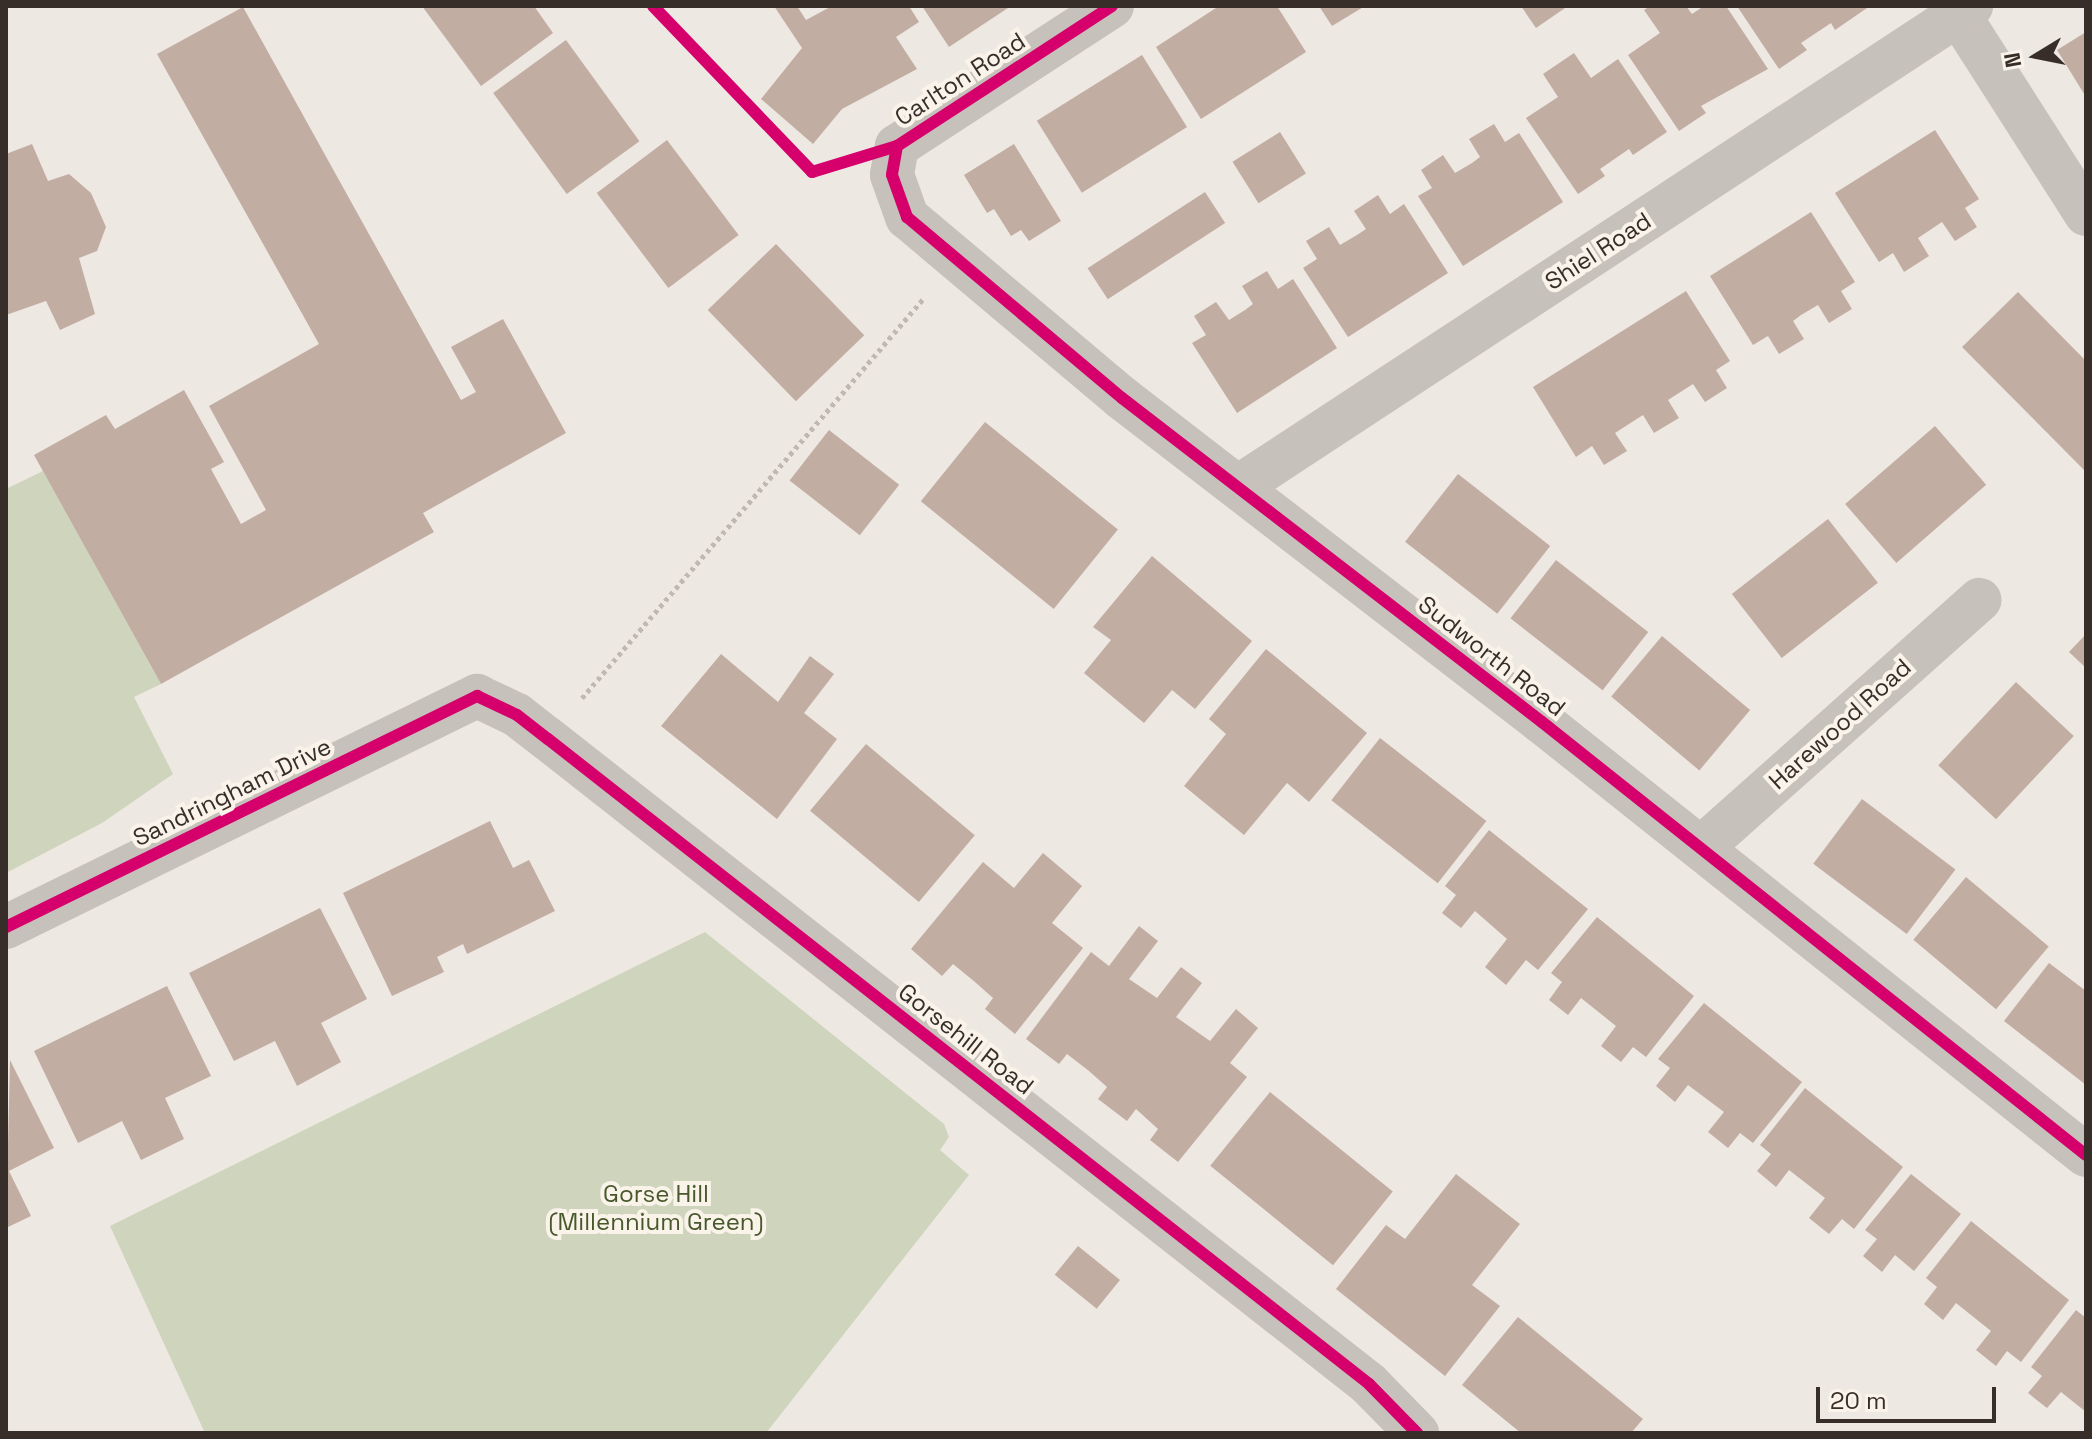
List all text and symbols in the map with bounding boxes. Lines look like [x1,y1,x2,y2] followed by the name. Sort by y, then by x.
[1996,16,2076,96] north arrow
[890,26,1030,132] street label: Carlton Road
[1997,50,2027,70] text: N
[1540,206,1656,296] street label: Shiel Road
[1413,590,1571,722] street label: Sudworth Road
[1763,653,1917,795] street label: Harewood Road
[128,732,336,852] street label: Sandringham Drive
[893,977,1039,1101] street label: Gorsehill Road
[548,1180,764,1236] park label: Gorse Hill (Millennium Green)
[1820,1371,2000,1421] scale bar
[1830,1385,1887,1416] text: 20 m

